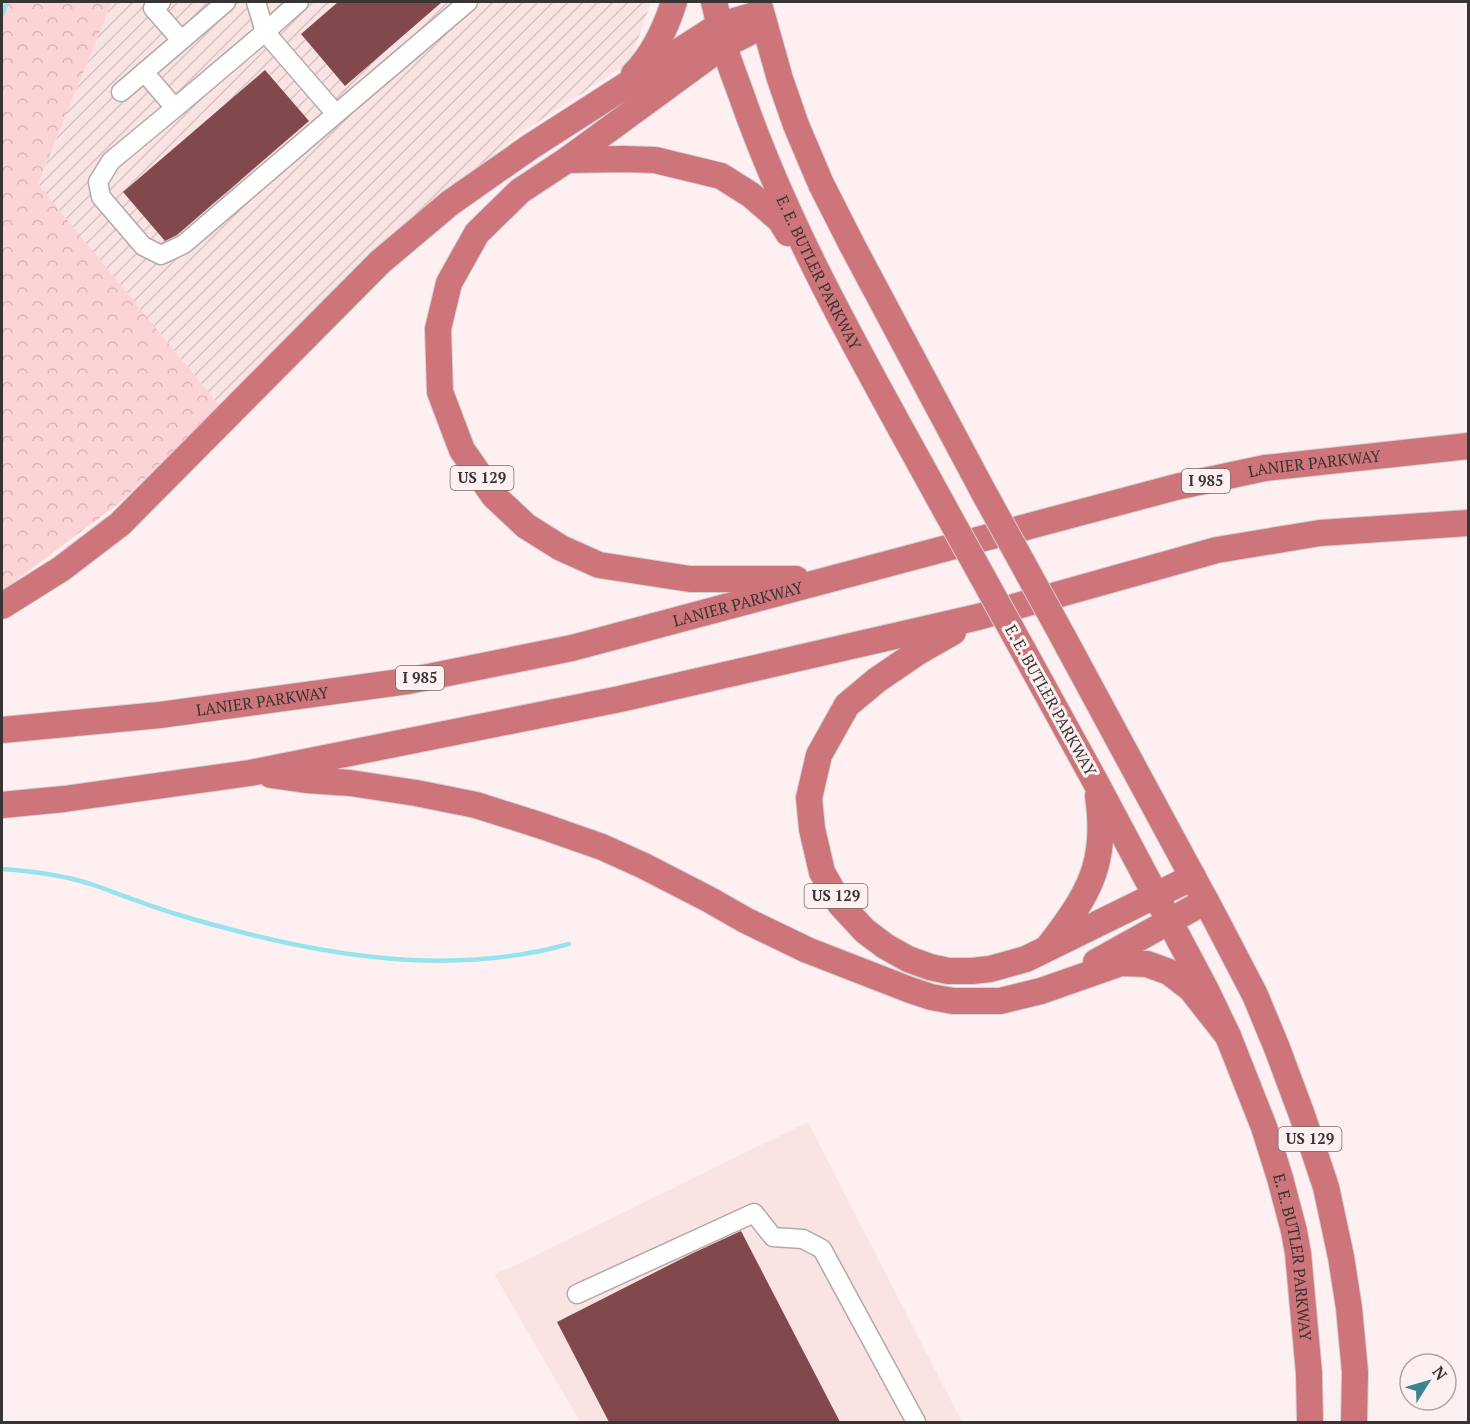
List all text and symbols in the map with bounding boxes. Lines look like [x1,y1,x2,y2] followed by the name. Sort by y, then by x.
[771,192,867,354] street label: E. E. BUTLER PARKWAY
[1246,444,1383,482] street label: LANIER PARKWAY
[450,466,514,490] road number: US 129
[1182,469,1230,493] road number: I 985
[670,576,806,632] street label: LANIER PARKWAY
[1000,620,1102,780] street label: E. E. BUTLER PARKWAY
[396,666,444,690] road number: I 985
[195,681,331,721] street label: LANIER PARKWAY
[804,884,868,908] road number: US 129
[1278,1127,1342,1151] road number: US 129
[1268,1171,1317,1343] street label: E. E. BUTLER PARKWAY
[1398,1352,1458,1412] north arrow
[1428,1362,1452,1384] text: N

